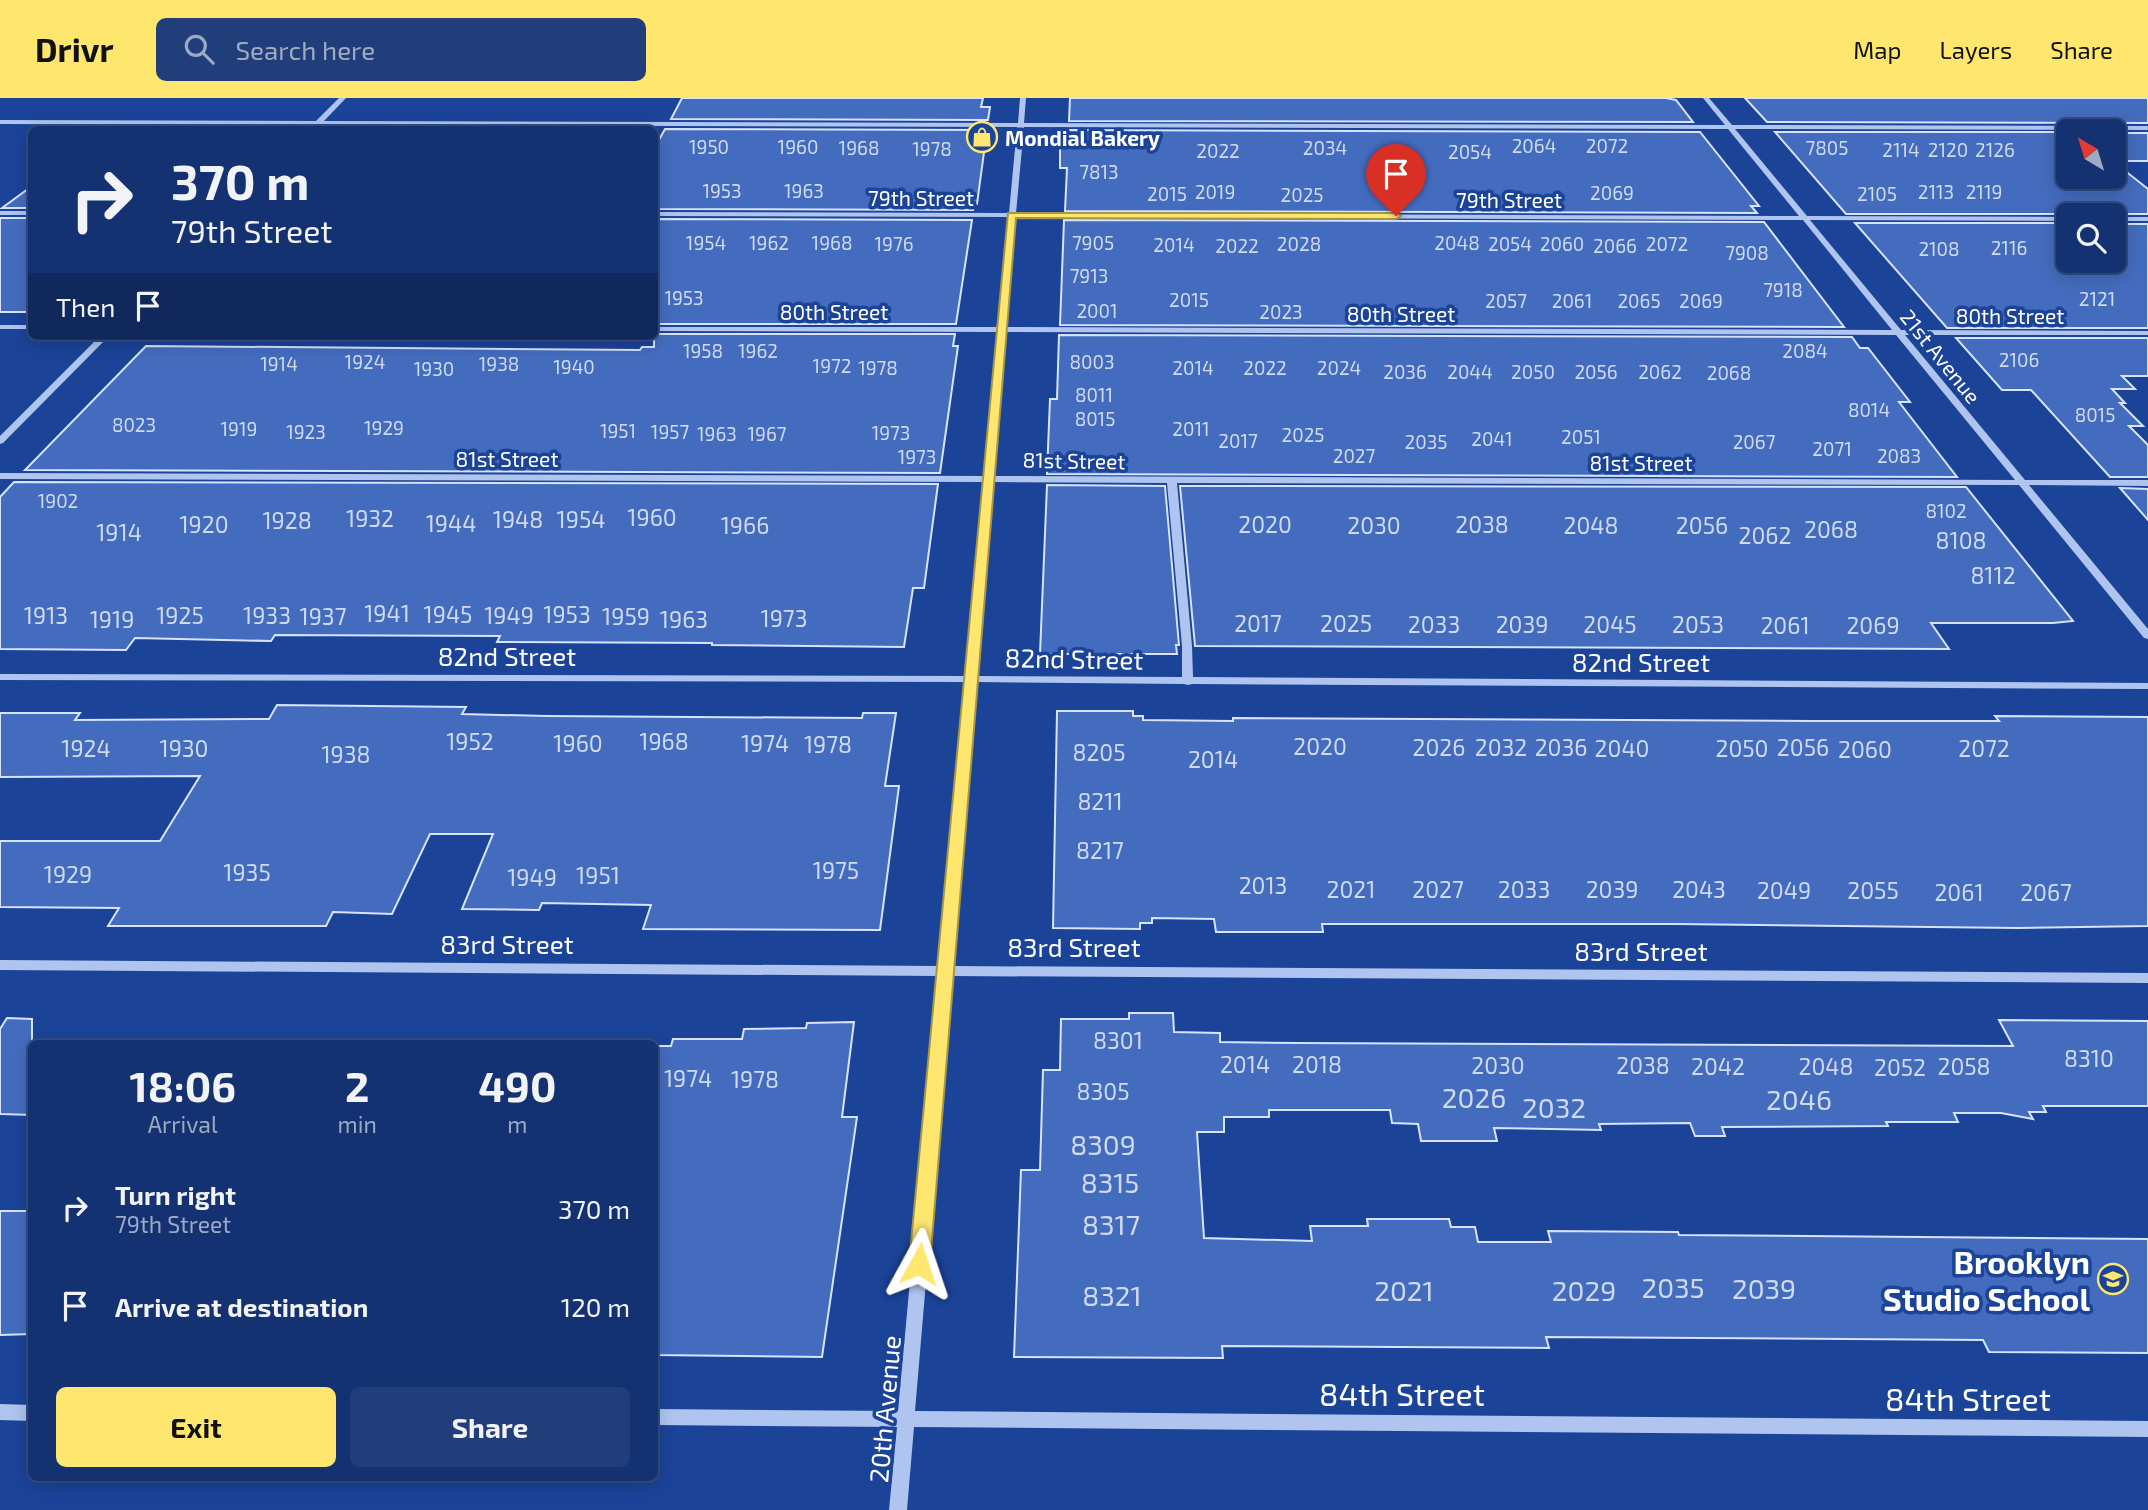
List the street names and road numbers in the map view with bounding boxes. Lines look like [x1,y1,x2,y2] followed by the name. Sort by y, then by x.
[868,185,974,210] street label: 79th Street
[1456,187,1562,212] street label: 79th Street
[780,299,888,324] street label: 80th Street
[1347,301,1455,326] street label: 80th Street
[1956,303,2064,328] street label: 80th Street
[1896,304,1986,408] street label: 21st Avenue
[456,446,558,471] street label: 81st Street
[1022,447,1126,473] street label: 81st Street
[1590,450,1692,475] street label: 81st Street
[438,640,576,671] street label: 82nd Street
[1005,641,1144,675] street label: 82nd Street
[1572,646,1710,677] street label: 82nd Street
[440,928,574,959] street label: 83rd Street
[1007,931,1141,962] street label: 83rd Street
[1574,935,1708,966] street label: 83rd Street
[862,1334,906,1484] street label: 20th Avenue
[1319,1374,1485,1412] street label: 84th Street
[1885,1379,2051,1417] street label: 84th Street

